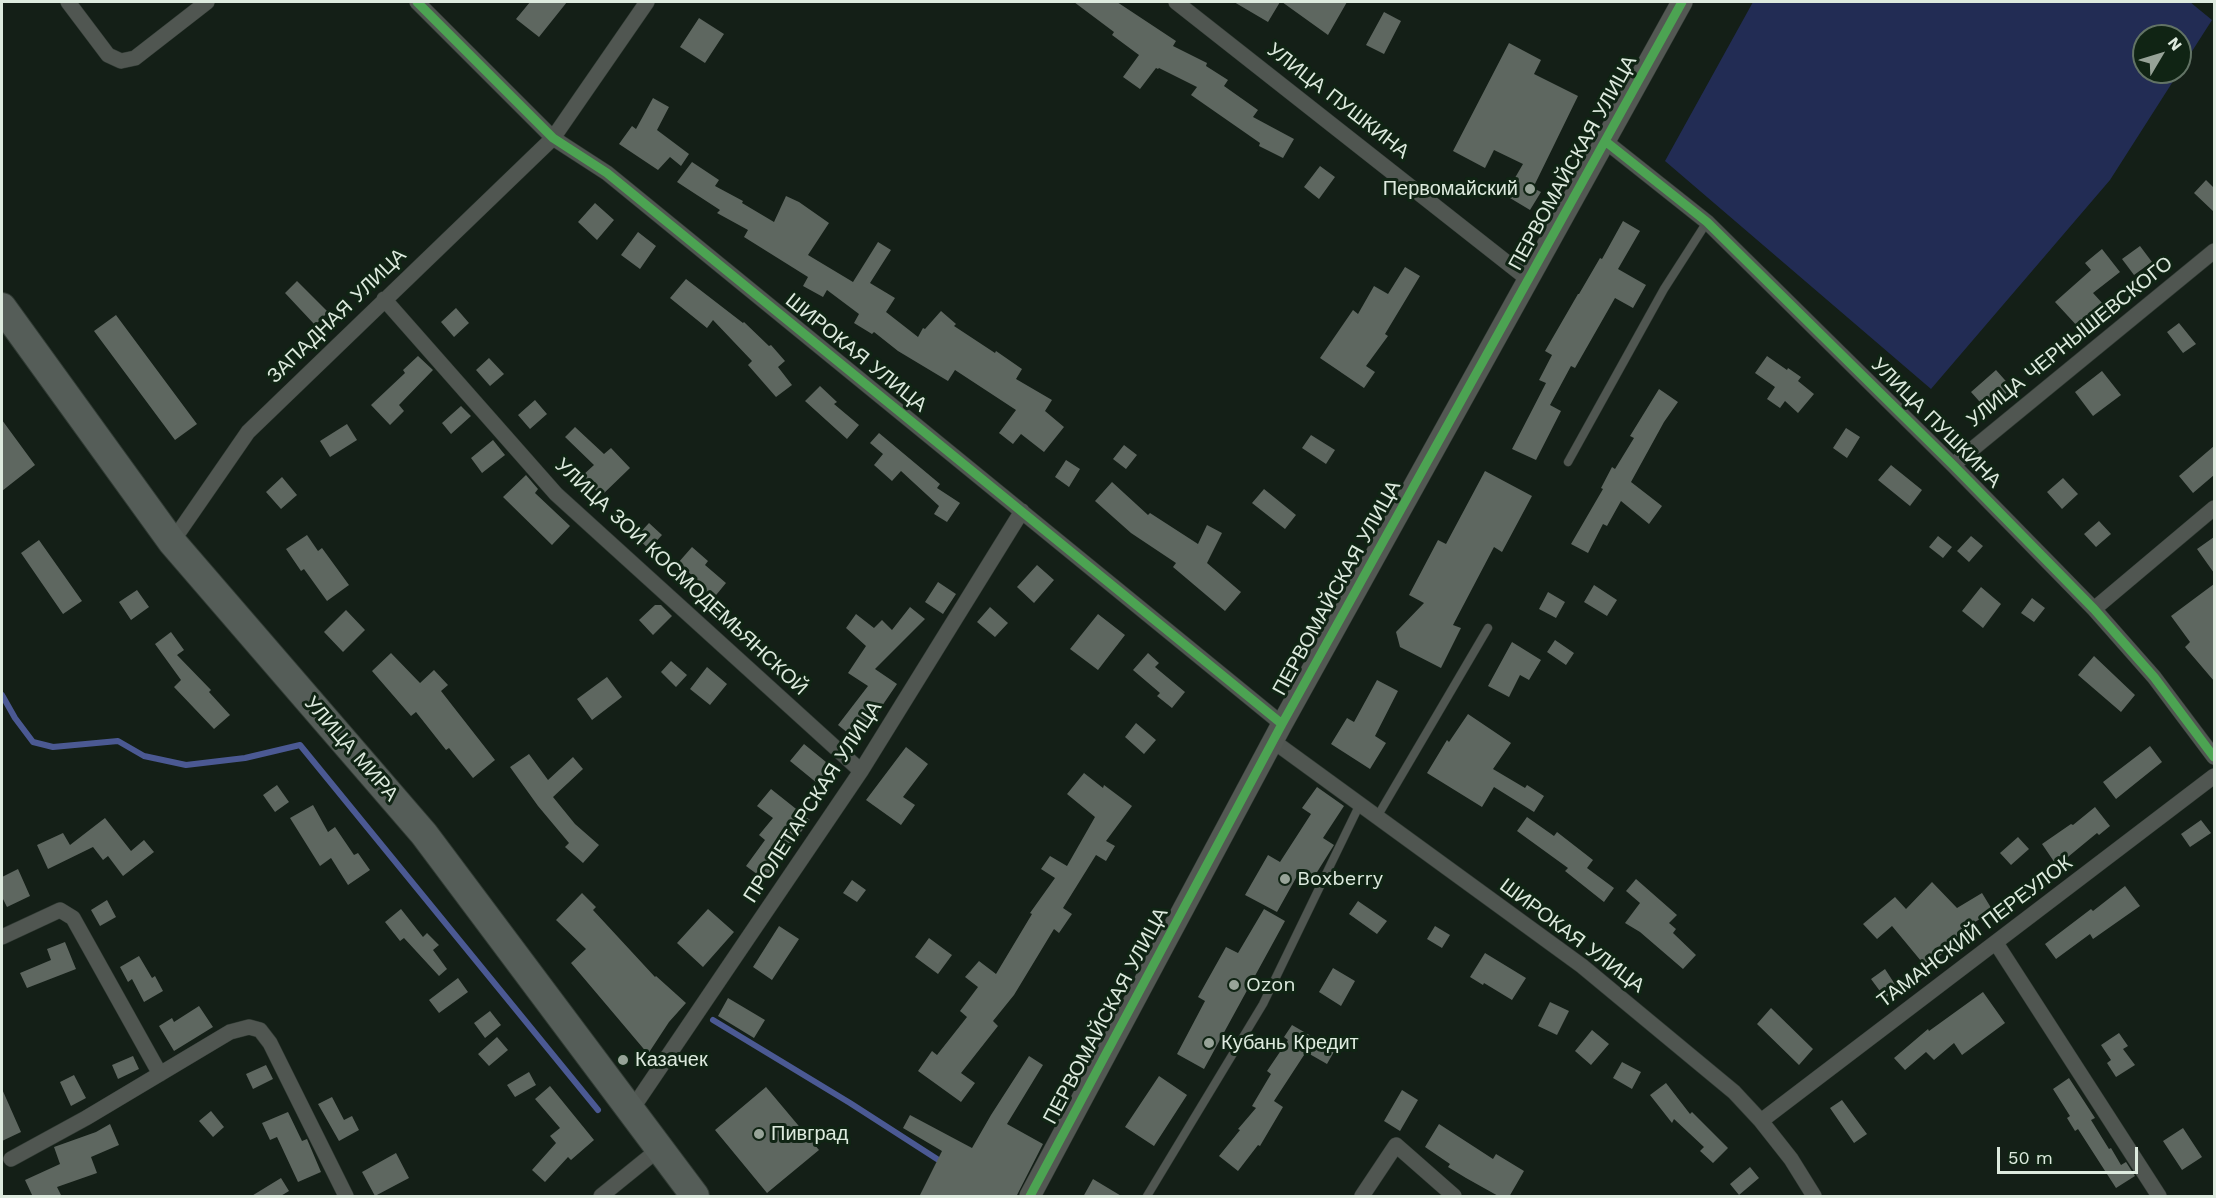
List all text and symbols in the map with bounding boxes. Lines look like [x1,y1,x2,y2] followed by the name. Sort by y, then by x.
[2132,24,2192,84] north arrow
[2164,33,2186,54] text: N
[1262,38,1414,164] street label: УЛИЦА ПУШКИНА
[1504,51,1642,275] street label: ПЕРВОМАЙСКАЯ УЛИЦА
[1383,177,1518,201] place label: Первомайский
[1523,182,1537,196] marker: Первомайский
[263,244,411,388] street label: ЗАПАДНАЯ УЛИЦА
[1962,252,2178,432] street label: УЛИЦА ЧЕРНЫШЕВСКОГО
[780,289,932,417] street label: ШИРОКАЯ УЛИЦА
[1866,353,2006,493] street label: УЛИЦА ПУШКИНА
[550,453,812,701] street label: УЛИЦА ЗОИ КОСМОДЕМЬЯНСКОЙ
[1268,476,1406,700] street label: ПЕРВОМАЙСКАЯ УЛИЦА
[299,692,403,806] street label: УЛИЦА МИРА
[739,697,887,907] street label: ПРОЛЕТАРСКАЯ УЛИЦА
[1873,851,2077,1013] street label: ТАМАНСКИЙ ПЕРЕУЛОК
[1297,867,1383,891] place label: Boxberry
[1278,872,1292,886] marker: Boxberry
[1495,874,1649,998] street label: ШИРОКАЯ УЛИЦА
[1039,904,1173,1128] street label: ПЕРВОМАЙСКАЯ УЛИЦА
[1246,973,1296,997] place label: Ozon
[1227,978,1241,992] marker: Ozon
[1221,1031,1359,1055] place label: Кубань Кредит
[1202,1036,1216,1050] marker: Кубань Кредит
[635,1048,708,1072] place label: Казачек
[616,1053,630,1067] marker: Казачек
[771,1122,848,1146] place label: Пивград
[752,1127,766,1141] marker: Пивград
[2000,1135,2141,1173] scale bar
[2008,1147,2053,1168] text: 50 m

